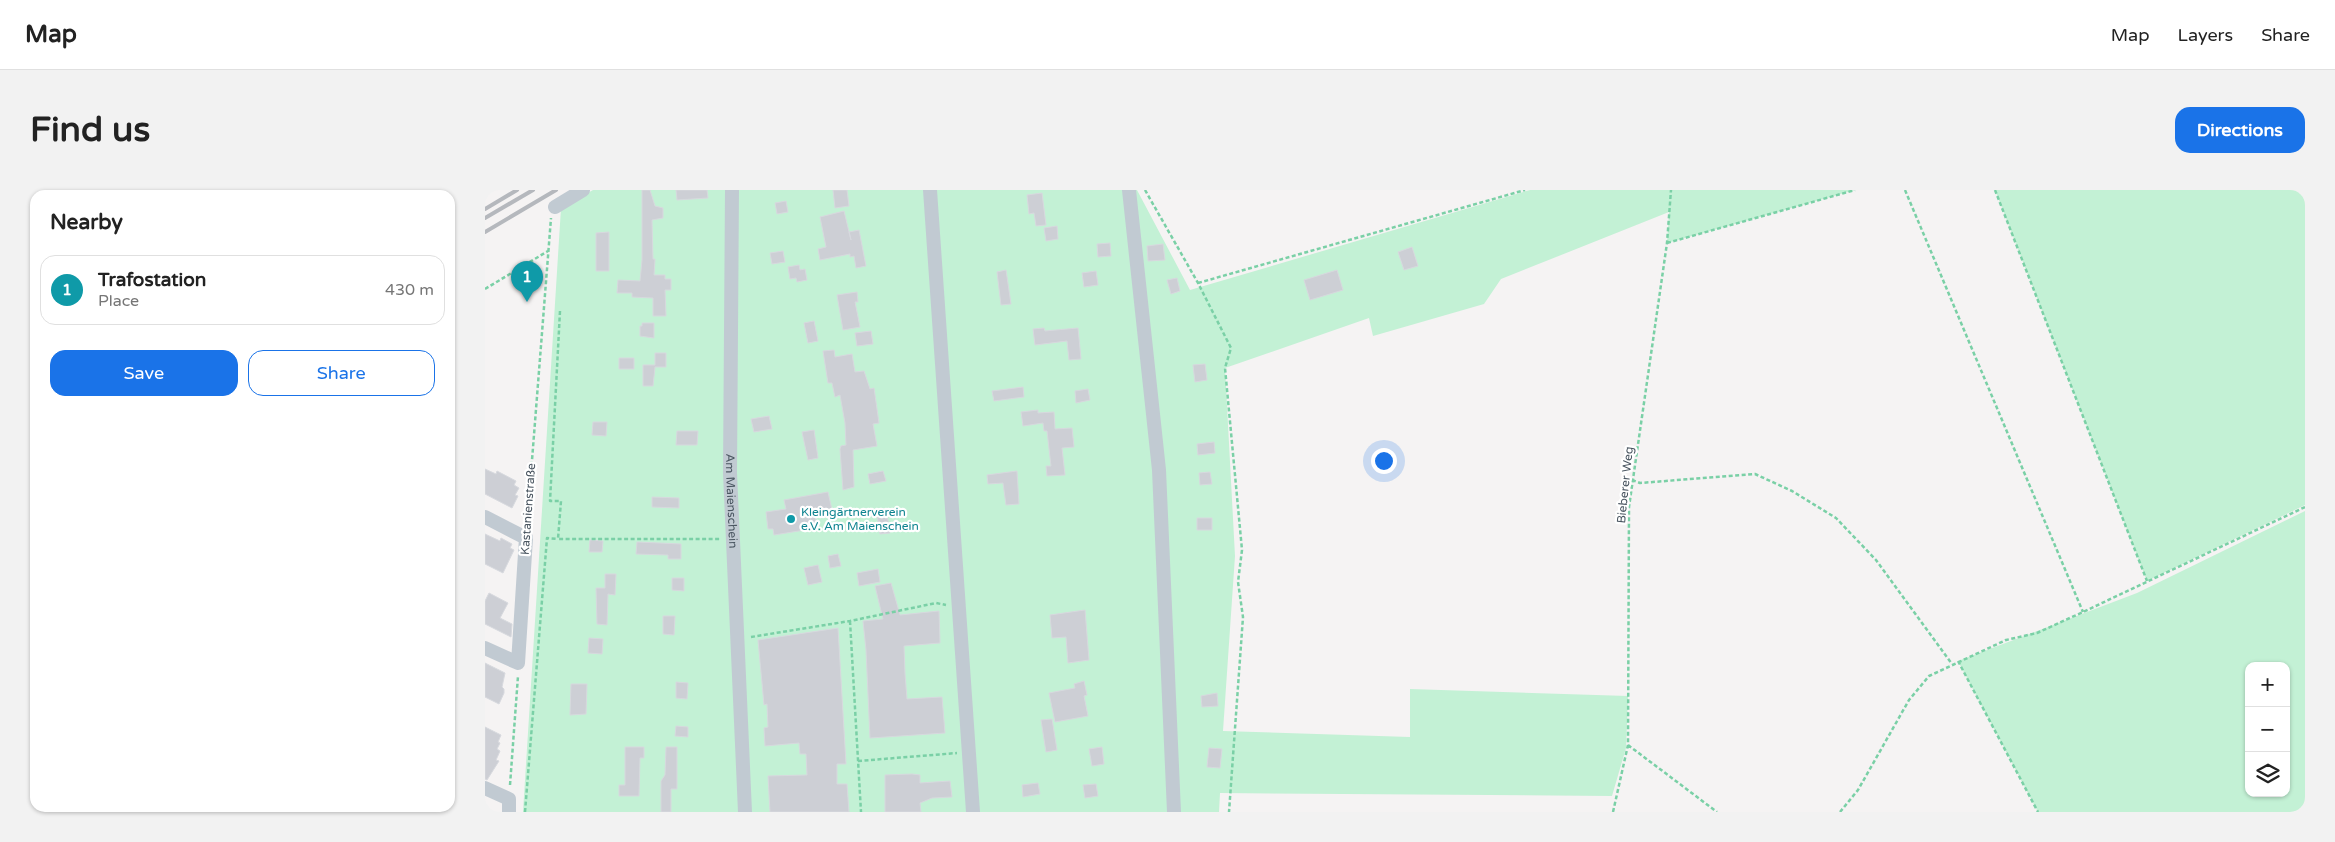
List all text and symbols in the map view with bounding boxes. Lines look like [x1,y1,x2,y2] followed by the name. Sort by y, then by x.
[25,20,77,49] text: Map
[2111,24,2150,46] text: Map
[2178,24,2233,46] text: Layers
[2261,24,2310,46] text: Share
[2175,107,2305,153] button: Directions
[30,109,150,151] text: Find us
[50,210,123,235] text: Nearby
[511,261,543,302] pin: 1
[98,269,206,291] text: Trafostation
[62,280,72,300] text: 1
[385,280,434,300] text: 430 m
[98,291,139,311] text: Place
[50,350,238,396] button: Save
[248,350,435,396] button: Share
[1614,446,1636,524] street label: Bieberer Weg
[1371,448,1397,474] your location
[723,453,740,549] street label: Am Maienschein
[518,462,538,555] street label: Kastanienstraße
[801,505,919,533] place label: Kleingärtnerverein e.V. Am Maienschein
[785,513,797,525] marker: Kleingärtnerverein e.V. Am Maienschein
[2245,662,2290,797] map controls
[2245,662,2290,707] button: +
[2245,707,2290,752] button: −
[2245,752,2290,797] button: layers

